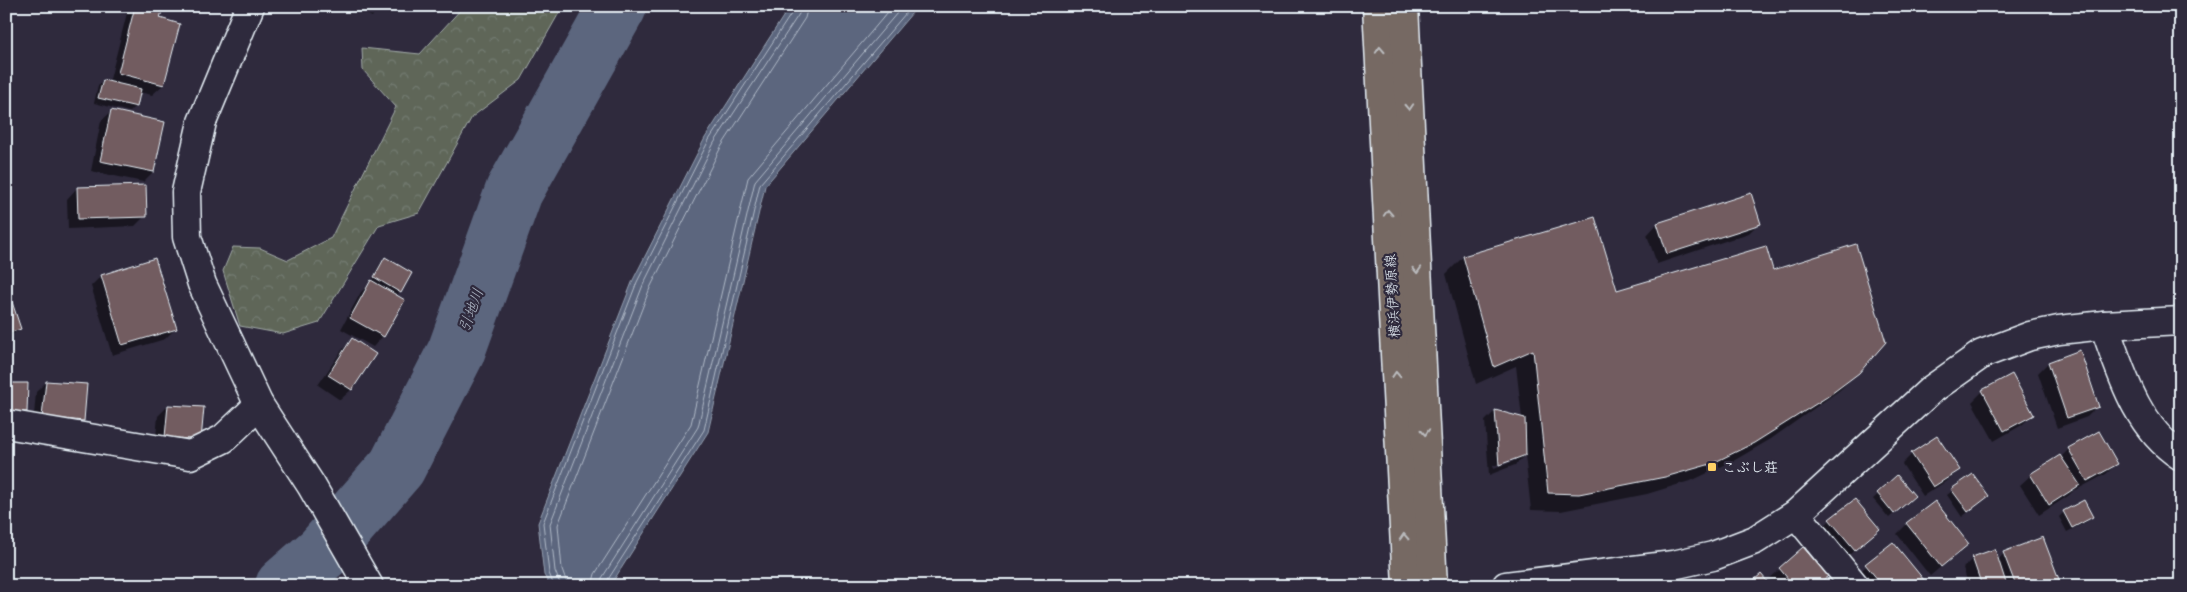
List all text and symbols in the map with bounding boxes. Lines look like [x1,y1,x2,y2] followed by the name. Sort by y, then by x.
[1374,46,1385,54] one-way arrow
[1404,104,1415,112] one-way arrow
[1382,208,1393,216] one-way arrow
[1381,254,1403,338] street label: 横浜伊勢原線
[1412,266,1423,274] one-way arrow
[454,285,488,335] water label: 引地川
[1391,371,1401,378] one-way arrow
[1420,428,1431,436] one-way arrow
[1722,458,1778,476] place label: こぶし荘
[1706,461,1718,473] marker: こぶし荘
[1399,533,1410,541] one-way arrow

